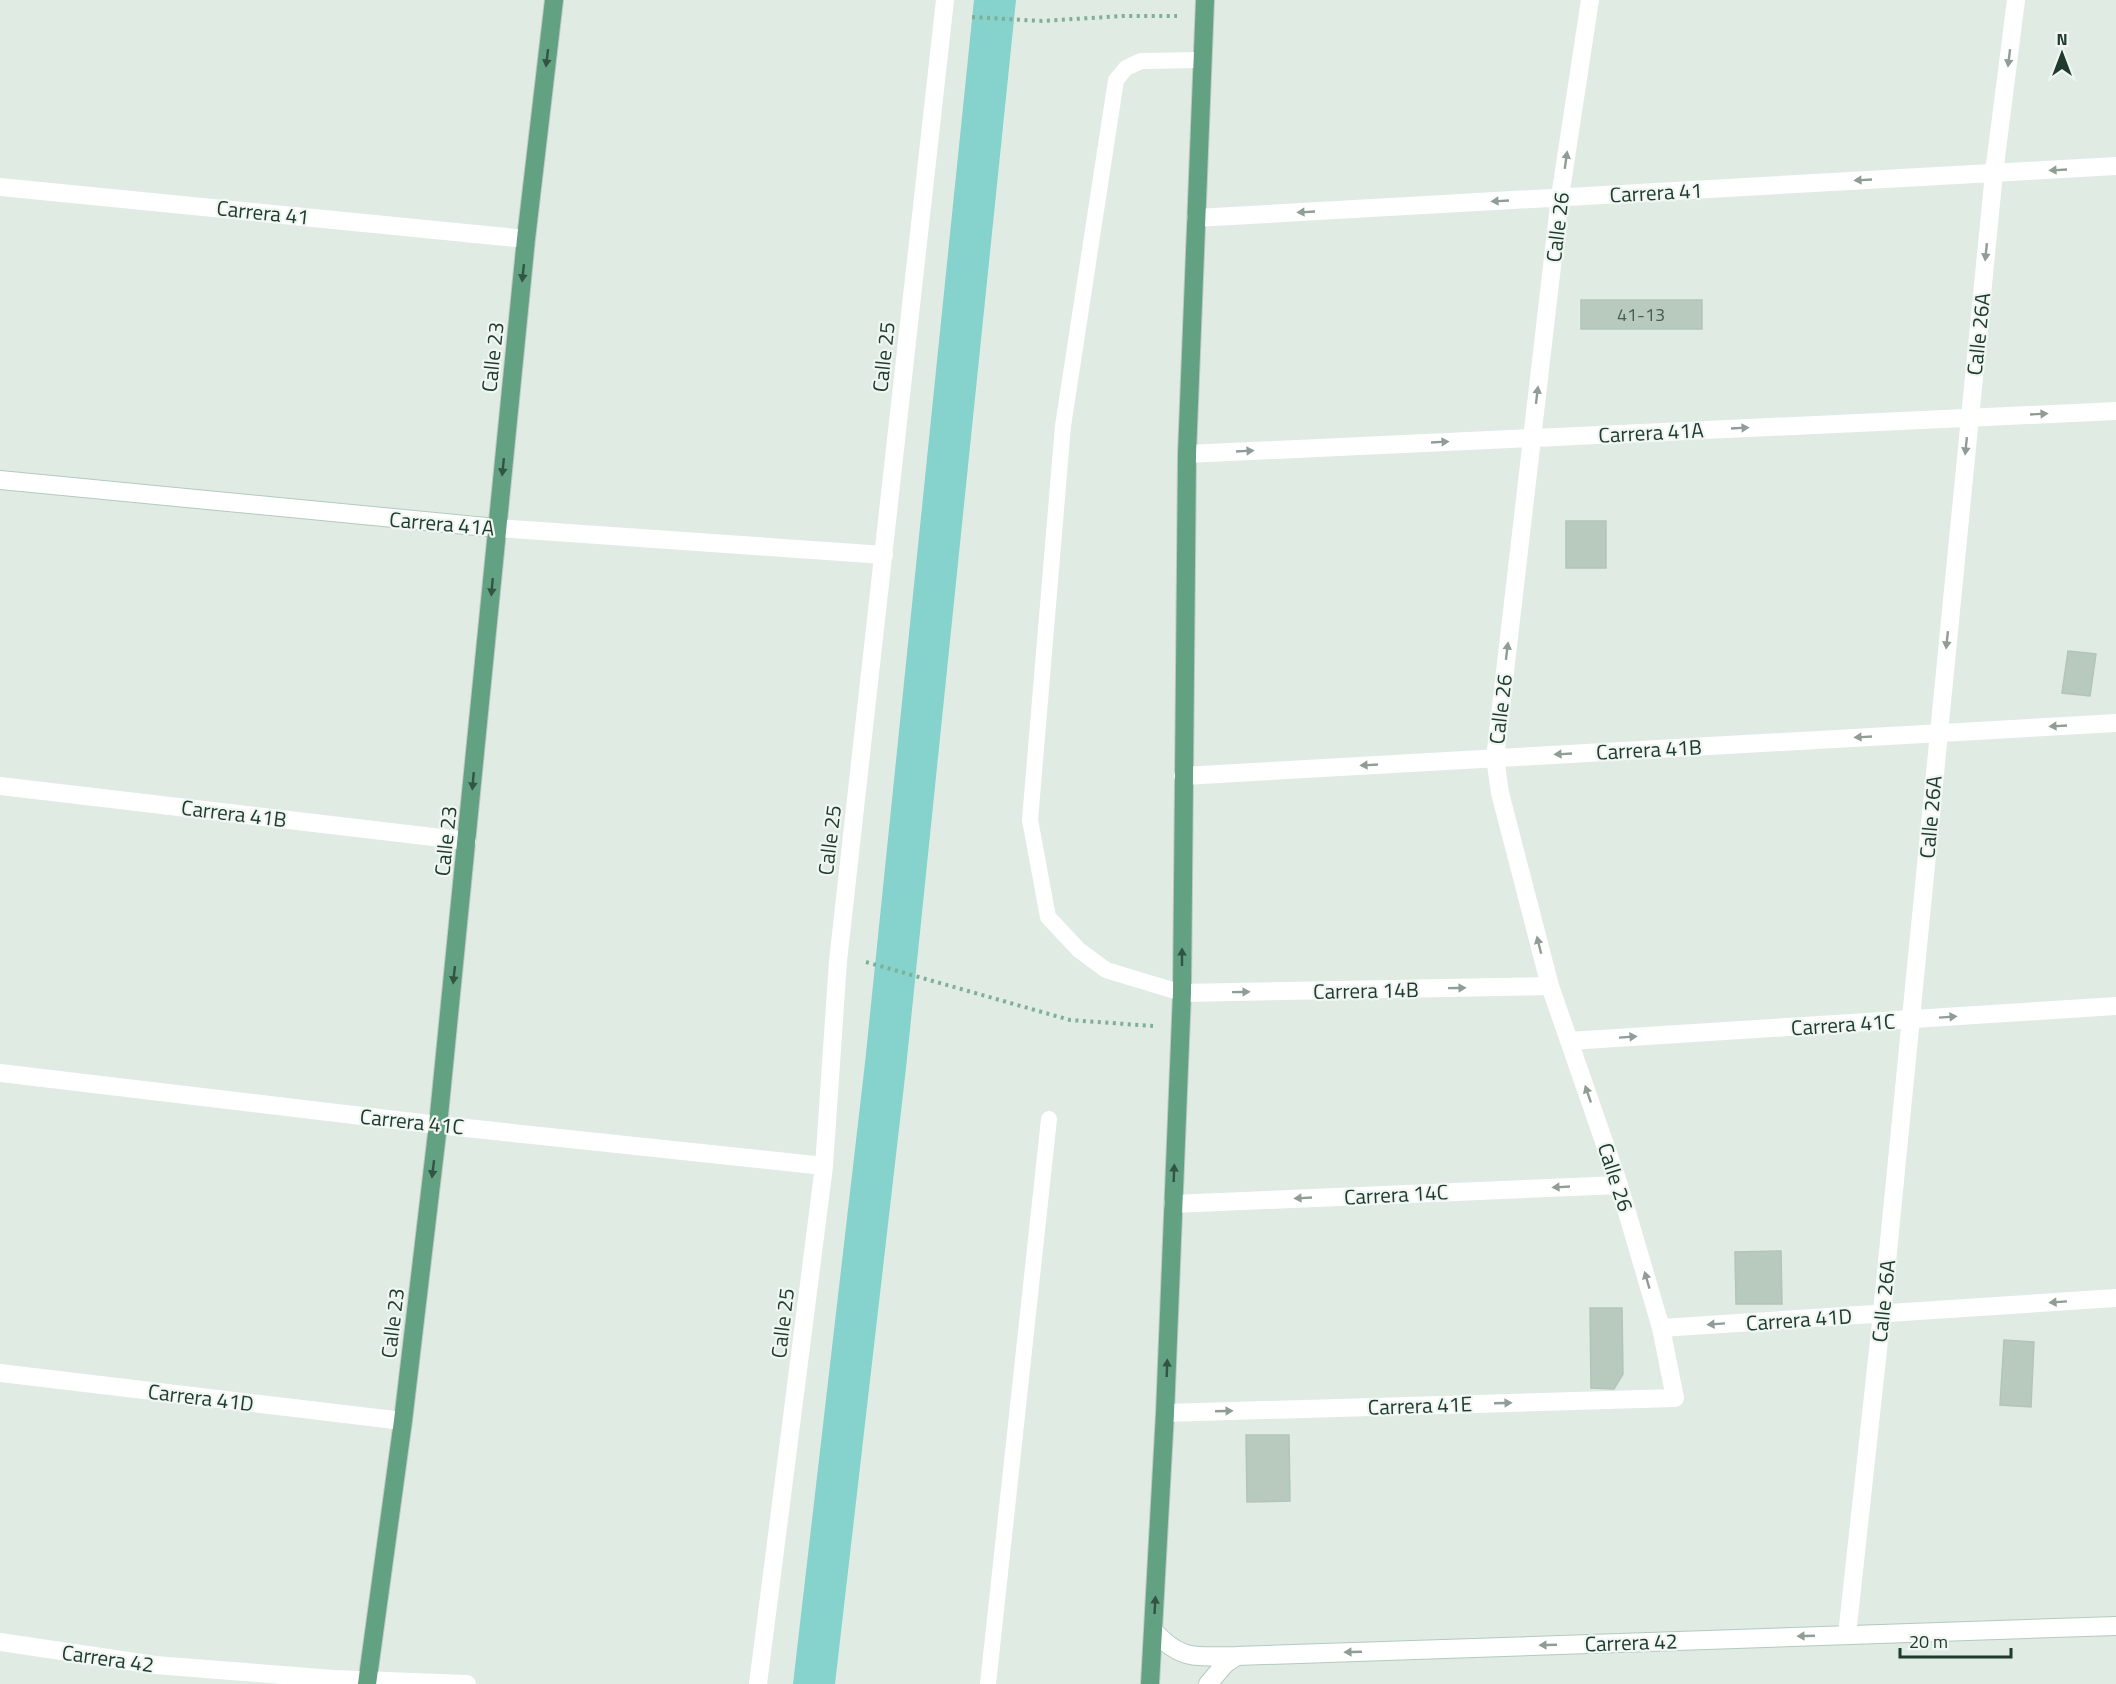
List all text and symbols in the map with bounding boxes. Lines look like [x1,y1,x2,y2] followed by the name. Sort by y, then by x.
[2032,24,2092,84] north arrow
[2056,27,2068,51] text: N
[542,49,552,68] one-way arrow
[2004,49,2013,68] one-way arrow
[1561,150,1570,169] one-way arrow
[2048,165,2067,174] one-way arrow
[1609,174,1703,210] street label: Carrera 41
[1853,176,1872,185] one-way arrow
[1537,190,1577,264] street label: Calle 26
[215,191,311,233] street label: Carrera 41
[1491,196,1510,205] one-way arrow
[1296,207,1315,217] one-way arrow
[1981,242,1991,261] one-way arrow
[518,263,528,282] one-way arrow
[1958,291,1998,377] street label: Calle 26A
[1617,301,1665,328] house number: 41-13
[472,320,512,394] street label: Calle 23
[863,320,903,394] street label: Calle 25
[1533,386,1542,405] one-way arrow
[2030,410,2049,419] one-way arrow
[1598,413,1705,451] street label: Carrera 41A
[1730,423,1749,433] one-way arrow
[1961,436,1971,455] one-way arrow
[1430,437,1449,446] one-way arrow
[1236,447,1255,456] one-way arrow
[499,457,508,476] one-way arrow
[388,502,496,544] street label: Carrera 41A
[487,577,497,596] one-way arrow
[1942,630,1952,649] one-way arrow
[1502,642,1512,661] one-way arrow
[1480,672,1520,746] street label: Calle 26
[2048,722,2067,731] one-way arrow
[1595,730,1703,768] street label: Carrera 41B
[1853,733,1872,742] one-way arrow
[1554,749,1573,759] one-way arrow
[1359,760,1378,770] one-way arrow
[468,771,478,790] one-way arrow
[1910,774,1950,860] street label: Calle 26A
[180,791,288,835] street label: Carrera 41B
[809,803,849,877] street label: Calle 25
[425,804,465,878] street label: Calle 23
[1534,936,1544,954] one-way arrow
[1178,948,1187,967] one-way arrow
[449,965,459,984] one-way arrow
[1313,973,1419,1007] street label: Carrera 14B
[1447,983,1466,992] one-way arrow
[1231,987,1250,997] one-way arrow
[1790,1004,1896,1044] street label: Carrera 41C
[1939,1012,1958,1021] one-way arrow
[1618,1033,1637,1042] one-way arrow
[1582,1085,1592,1103] one-way arrow
[358,1100,466,1142] street label: Carrera 41C
[1590,1139,1642,1215] street label: Calle 26
[428,1159,438,1178] one-way arrow
[1170,1164,1179,1183] one-way arrow
[1343,1175,1449,1213] street label: Carrera 14C
[1551,1183,1570,1192] one-way arrow
[1293,1194,1312,1203] one-way arrow
[1863,1258,1903,1344] street label: Calle 26A
[1642,1271,1651,1289] one-way arrow
[372,1286,412,1360] street label: Calle 23
[762,1286,802,1360] street label: Calle 25
[2048,1297,2067,1306] one-way arrow
[1745,1299,1853,1339] street label: Carrera 41D
[1707,1320,1726,1329] one-way arrow
[1162,1358,1172,1377] one-way arrow
[146,1375,256,1419] street label: Carrera 41D
[1367,1387,1473,1423] street label: Carrera 41E
[1493,1398,1512,1408] one-way arrow
[1214,1406,1233,1416] one-way arrow
[1151,1595,1160,1614] one-way arrow
[1900,1621,2011,1659] scale bar
[1584,1624,1678,1660] street label: Carrera 42
[1909,1628,1948,1655] text: 20 m
[1796,1632,1815,1641] one-way arrow
[60,1636,156,1680] street label: Carrera 42
[1538,1641,1557,1650] one-way arrow
[1343,1648,1362,1657] one-way arrow

